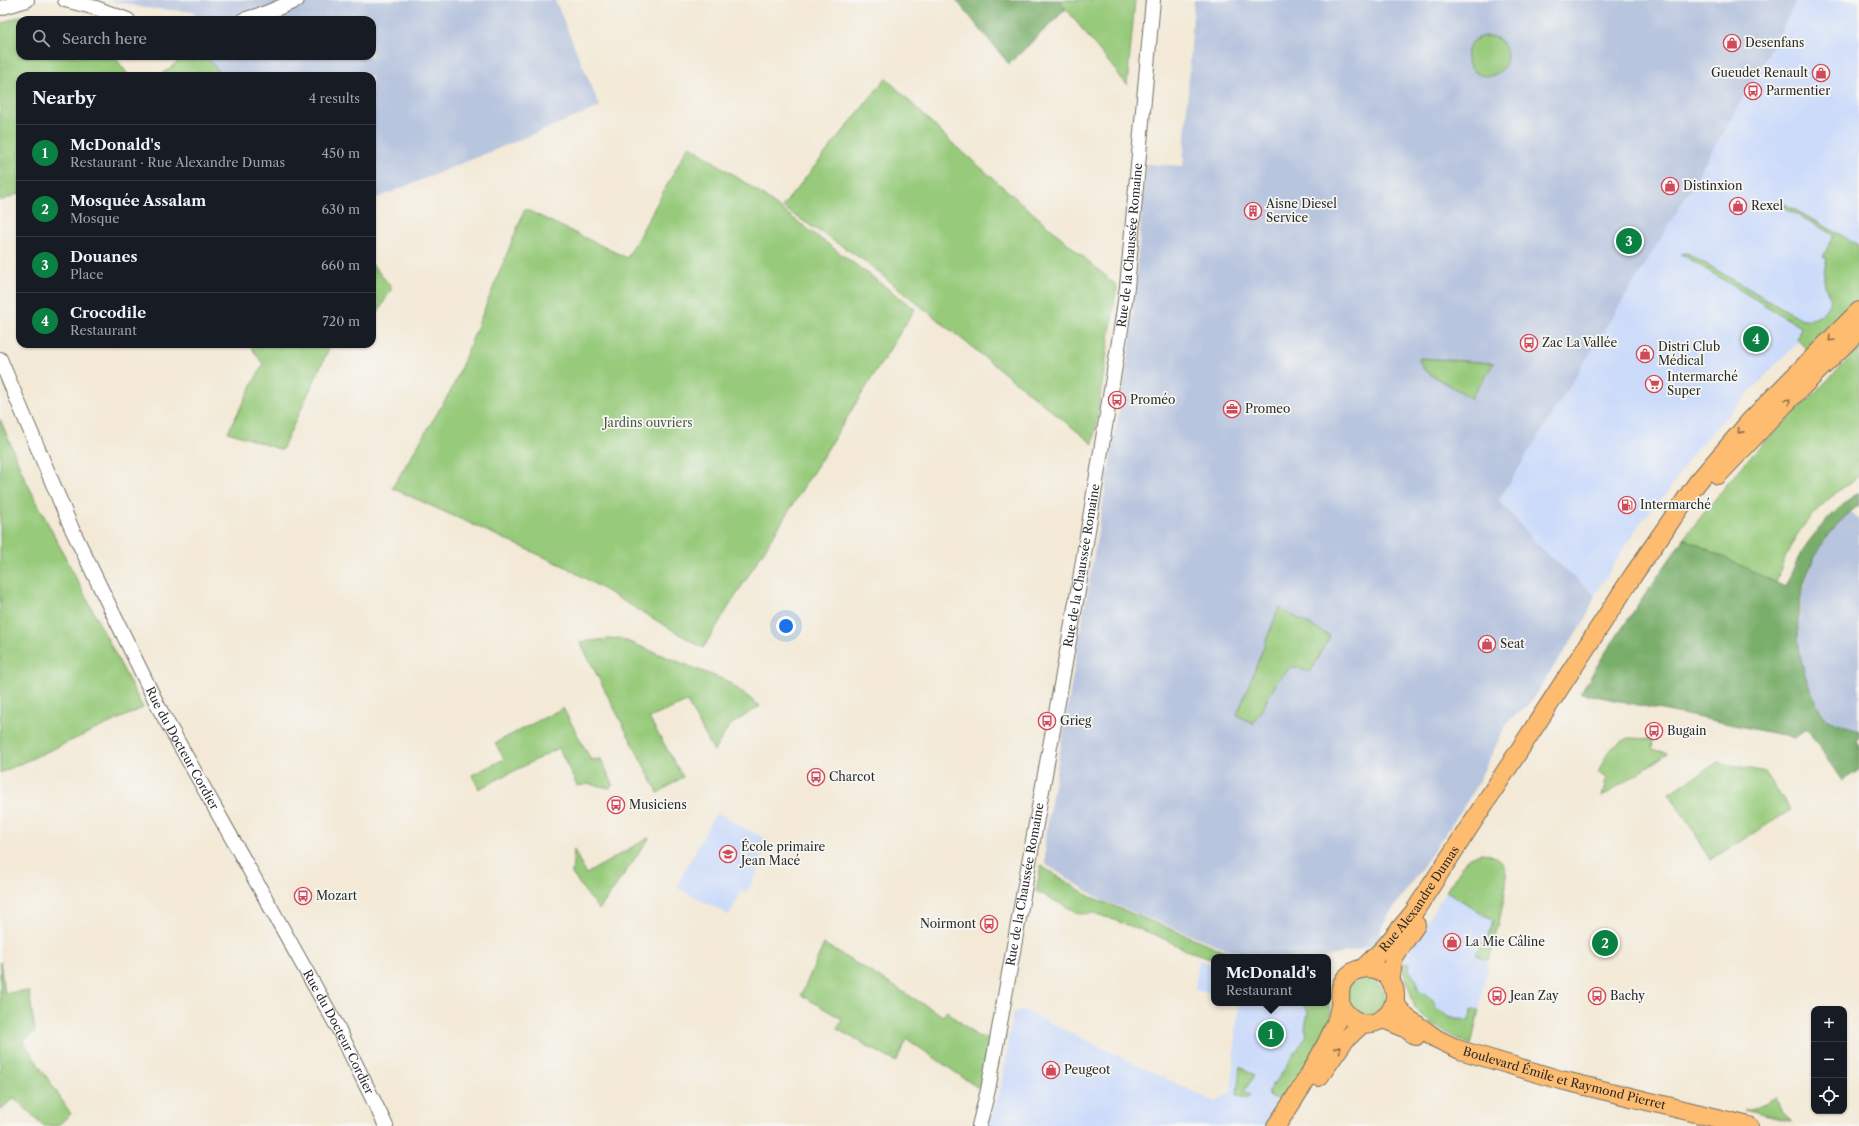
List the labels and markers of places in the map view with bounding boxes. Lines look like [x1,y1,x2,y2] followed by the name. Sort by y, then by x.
[1722,33,1742,53] shop icon: Desenfans
[1745,35,1804,50] place label: Desenfans
[1811,63,1831,83] shop icon: Gueudet Renault
[1711,65,1809,80] place label: Gueudet Renault
[1743,81,1763,101] bus stop icon: Parmentier
[1766,83,1830,98] place label: Parmentier
[1660,176,1680,196] shop icon: Distinxion
[1683,178,1743,193] place label: Distinxion
[1265,196,1337,225] place label: Aisne Diesel Service
[1728,196,1748,216] shop icon: Rexel
[1751,198,1783,213] place label: Rexel
[1243,201,1263,221] building icon: Aisne Diesel Service
[1616,226,1642,256] pin: 3
[1743,324,1769,354] pin: 4
[1519,333,1539,353] bus stop icon: Zac La Vallée
[1542,335,1617,350] place label: Zac La Vallée
[1658,339,1720,368] place label: Distri Club Médical
[1635,344,1655,364] shop icon: Distri Club Médical
[1667,369,1738,398] place label: Intermarché Super
[1644,374,1664,394] supermarket icon: Intermarché Super
[1107,390,1127,410] bus stop icon: Proméo
[1130,392,1175,407] place label: Proméo
[1222,399,1242,419] office icon: Promeo
[1245,401,1290,416] place label: Promeo
[1617,495,1637,515] fuel station icon: Intermarché
[1640,497,1711,512] place label: Intermarché
[1477,634,1497,654] shop icon: Seat
[1500,636,1525,651] place label: Seat
[1037,711,1057,731] bus stop icon: Grieg
[1060,713,1092,728] place label: Grieg
[1644,721,1664,741] bus stop icon: Bugain
[1667,723,1707,738] place label: Bugain
[806,767,826,787] bus stop icon: Charcot
[829,769,876,784] place label: Charcot
[606,795,626,815] bus stop icon: Musiciens
[629,797,687,812] place label: Musiciens
[739,838,826,868] place label: École primaire Jean Macé
[718,844,738,864] school or university icon: École primaire Jean Macé
[293,886,313,906] bus stop icon: Mozart
[316,888,358,903] place label: Mozart
[979,914,999,934] bus stop icon: Noirmont
[920,916,977,931] place label: Noirmont
[1592,928,1618,958] pin: 2
[1442,932,1462,952] shop icon: La Mie Câline
[1465,934,1545,949] place label: La Mie Câline
[1487,986,1507,1006] bus stop icon: Jean Zay
[1587,986,1607,1006] bus stop icon: Bachy
[1508,988,1559,1003] place label: Jean Zay
[1610,988,1645,1003] place label: Bachy
[1258,1019,1284,1049] pin: 1
[1041,1060,1061,1080] shop icon: Peugeot
[1064,1062,1111,1077] place label: Peugeot

